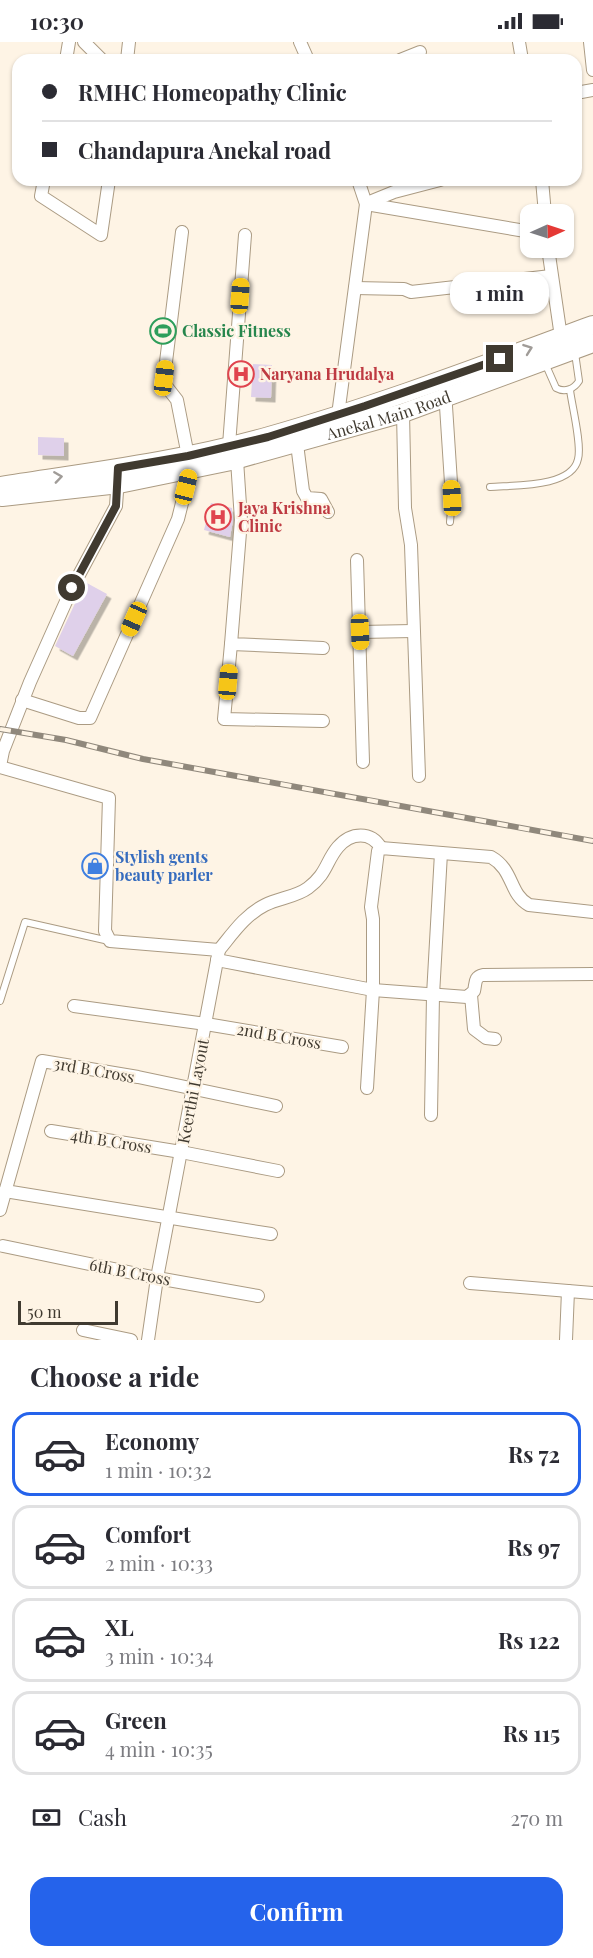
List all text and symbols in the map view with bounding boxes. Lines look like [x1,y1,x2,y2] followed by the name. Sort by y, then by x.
[30,6,84,36] text: 10:30
[78,77,347,107] text: RMHC Homeopathy Clinic
[78,135,331,165] text: Chandapura Anekal road
[520,204,574,258] north arrow
[520,204,574,258] map controls
[450,272,550,314] callout: 1 min
[230,277,250,315] car
[475,279,524,306] text: 1 min
[148,316,178,346] sports icon: Classic Fitness
[182,320,291,341] place label: Classic Fitness
[522,343,533,356] one-way arrow
[486,345,513,372] route end
[153,359,175,397] car
[226,359,256,389] hospital icon: Naryana Hrudalya
[260,363,395,384] place label: Naryana Hrudalya
[323,385,453,444] street label: Anekal Main Road
[173,467,199,507] car
[53,472,62,484] one-way arrow
[442,480,462,516] car
[237,497,332,536] place label: Jaya Krishna Clinic
[203,502,233,532] hospital icon: Jaya Krishna Clinic
[58,574,85,601] route start
[118,599,150,639] car
[350,614,370,650] car
[217,663,239,701] car
[115,846,213,885] place label: Stylish gents beauty parler
[80,851,110,881] shop icon: Stylish gents beauty parler
[235,1018,323,1053] street label: 2nd B Cross
[172,1036,213,1145] street label: Keerthi Layout
[52,1052,136,1087] street label: 3rd B Cross
[69,1124,153,1157] street label: 4th B Cross
[88,1253,172,1290] street label: 6th B Cross
[18,1298,118,1326] scale bar
[27,1301,61,1322] text: 50 m
[30,1358,199,1394] text: Choose a ride
[105,1426,199,1456] text: Economy
[33,1427,87,1481] icon: car
[508,1439,560,1469] text: Rs 72
[105,1456,212,1483] text: 1 min · 10:32
[105,1519,191,1549] text: Comfort
[33,1520,87,1574] icon: car
[507,1532,560,1562] text: Rs 97
[105,1549,213,1576] text: 2 min · 10:33
[105,1612,134,1642] text: XL
[33,1613,87,1667] icon: car
[498,1625,560,1655] text: Rs 122
[105,1642,213,1669] text: 3 min · 10:34
[105,1705,167,1735] text: Green
[33,1706,87,1760] icon: car
[503,1718,560,1748] text: Rs 115
[105,1735,213,1762] text: 4 min · 10:35
[30,1801,63,1834] icon: cash
[78,1802,127,1832] text: Cash
[511,1804,563,1831] text: 270 m
[30,1877,563,1946] button: Confirm

